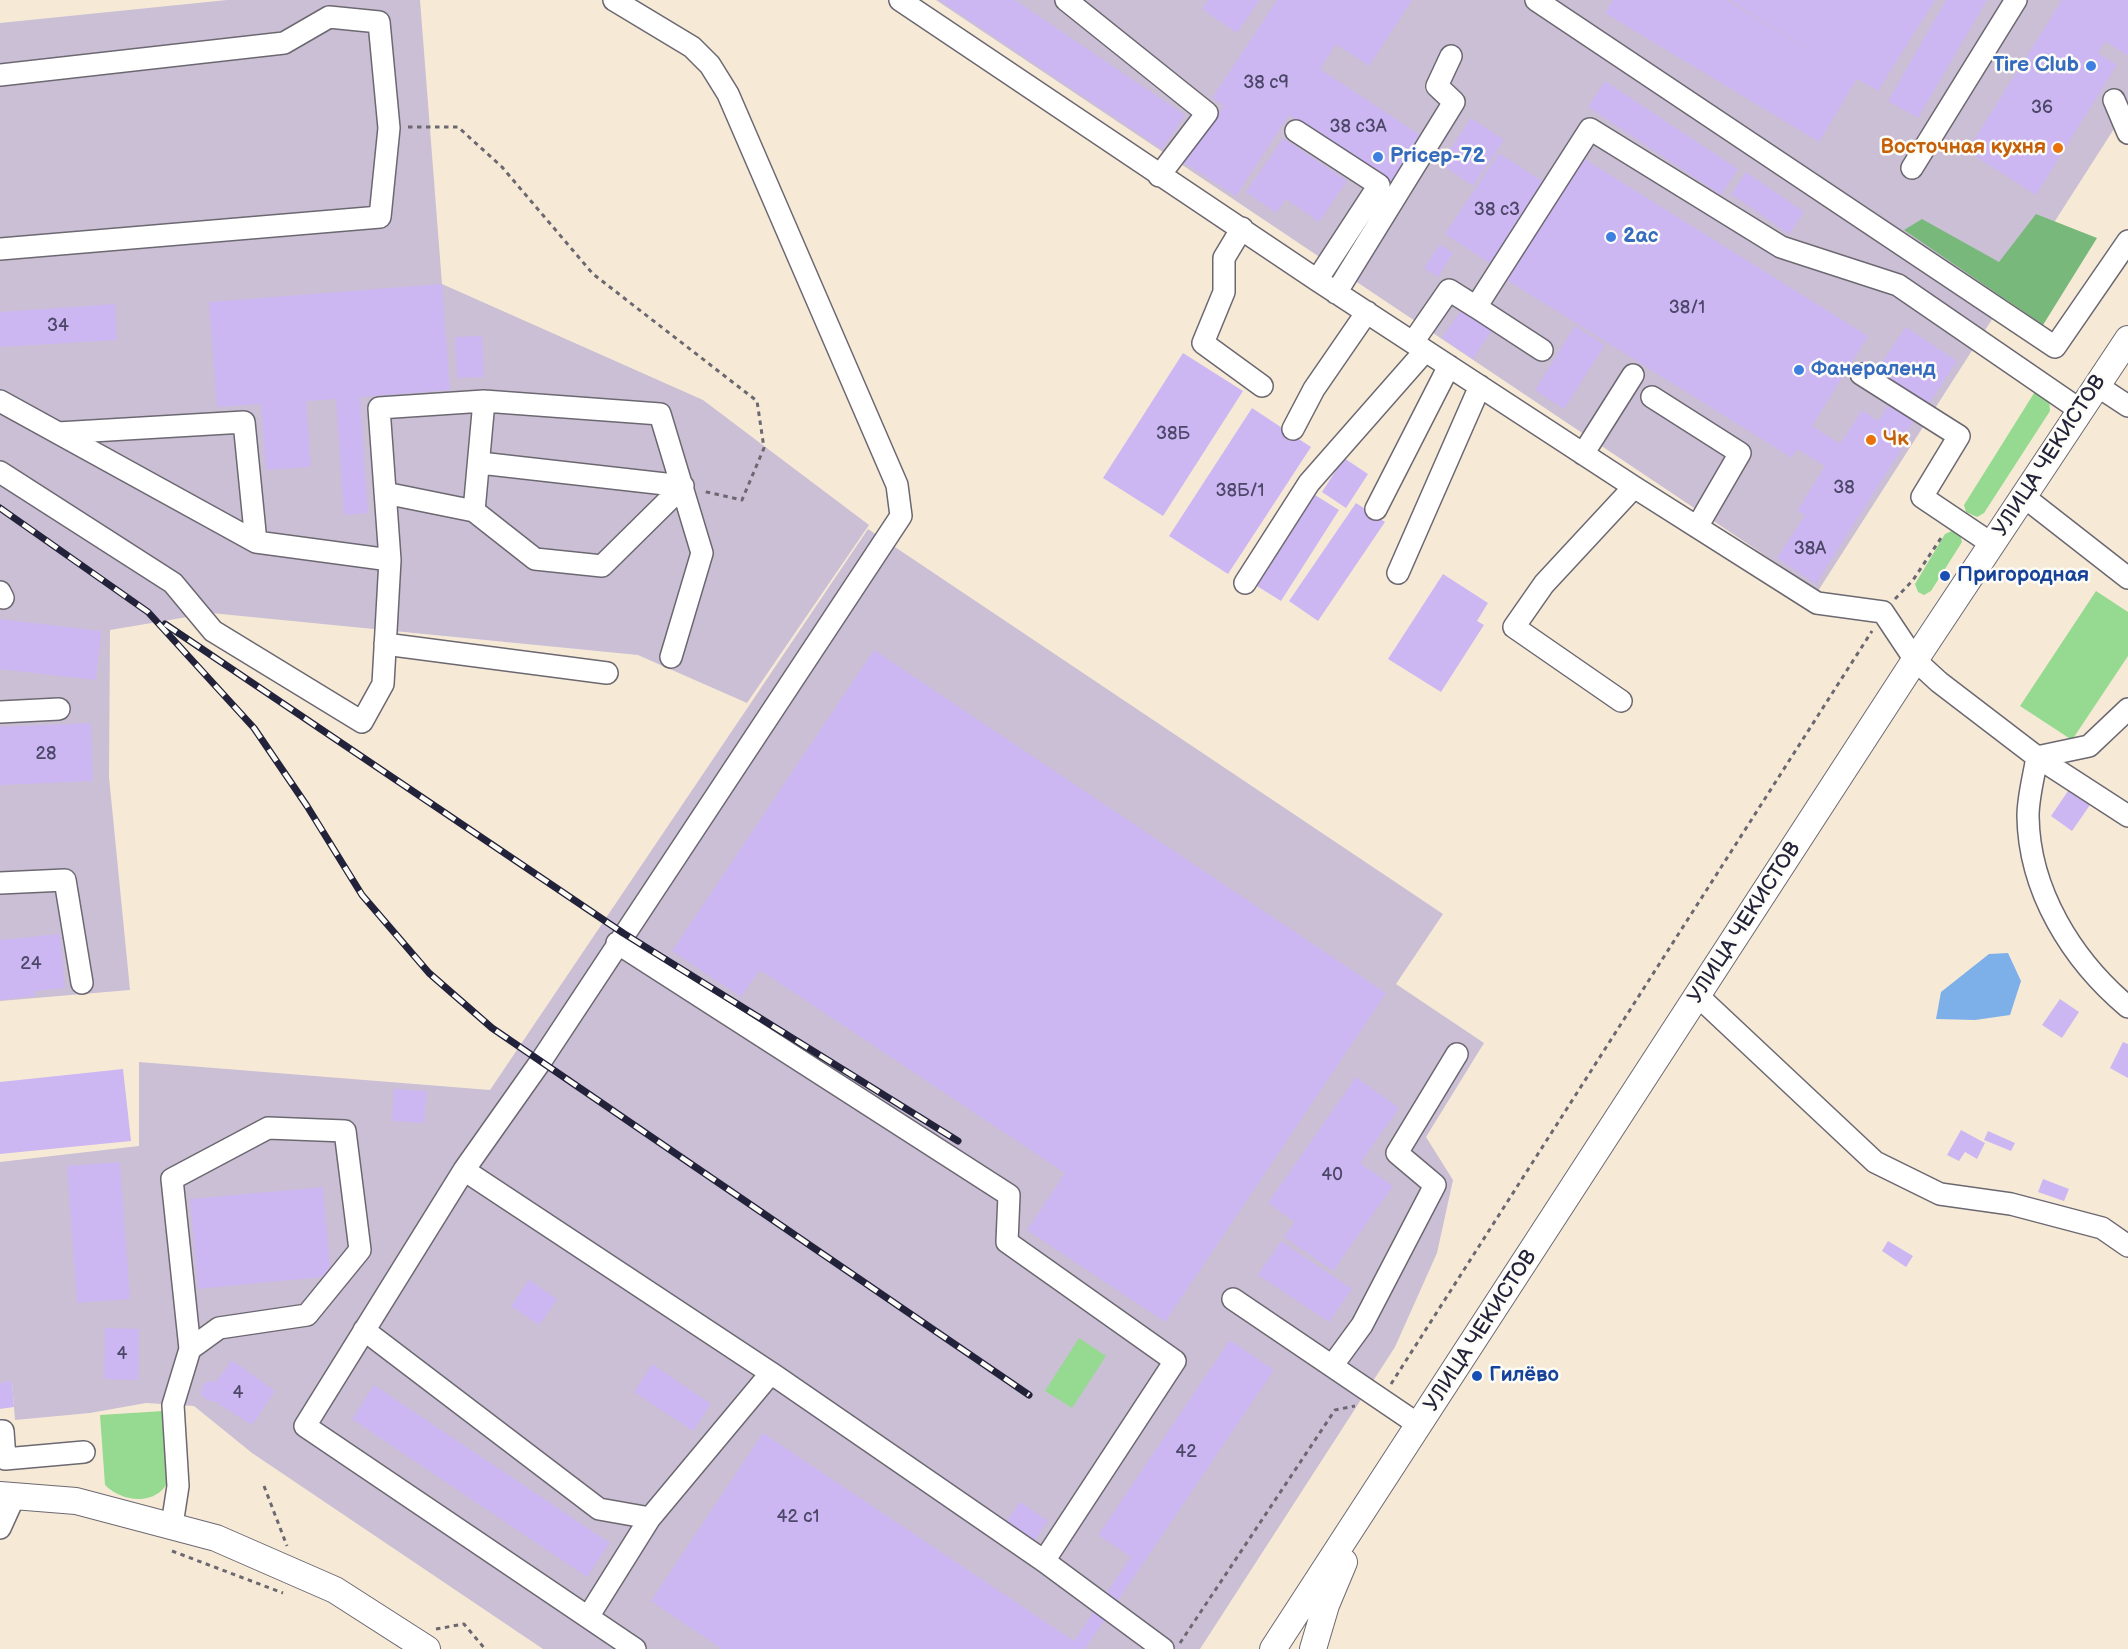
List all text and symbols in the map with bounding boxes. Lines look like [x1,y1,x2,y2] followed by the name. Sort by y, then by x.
[1993,53,2079,79] place label: Tire Club
[2084,59,2098,73] marker: Tire Club
[1243,72,1289,94] house number: 38 с9
[2031,97,2053,119] house number: 36
[1329,116,1387,138] house number: 38 с3А
[1881,135,2046,161] place label: Восточная кухня
[2051,141,2065,155] marker: Восточная кухня
[1390,144,1485,170] place label: Pricep-72
[1371,150,1385,164] marker: Pricep-72
[1474,199,1520,221] house number: 38 с3
[1623,224,1658,250] place label: 2ас
[1604,230,1618,244] marker: 2ас
[1669,297,1705,319] house number: 38/1
[47,315,69,337] house number: 34
[1811,357,1936,383] place label: Фанераленд
[1792,363,1806,377] marker: Фанераленд
[1988,370,2112,542] street label: УЛИЦА ЧЕКИСТОВ
[1156,423,1190,445] house number: 38Б
[1883,427,1909,453] place label: Чк
[1864,433,1878,447] marker: Чк
[1833,477,1855,499] house number: 38
[1215,480,1265,502] house number: 38Б/1
[1794,538,1826,560] house number: 38А
[1957,563,2089,589] place label: Пригородная
[1938,569,1952,583] marker: Пригородная
[35,743,57,765] house number: 28
[1683,837,1807,1009] street label: УЛИЦА ЧЕКИСТОВ
[20,953,42,975] house number: 24
[1321,1164,1343,1186] house number: 40
[1419,1245,1543,1417] street label: УЛИЦА ЧЕКИСТОВ
[117,1343,127,1365] house number: 4
[1489,1363,1559,1389] place label: Гилёво
[1470,1369,1484,1383] marker: Гилёво
[233,1382,243,1404] house number: 4
[1175,1441,1197,1463] house number: 42
[776,1506,820,1528] house number: 42 c1

